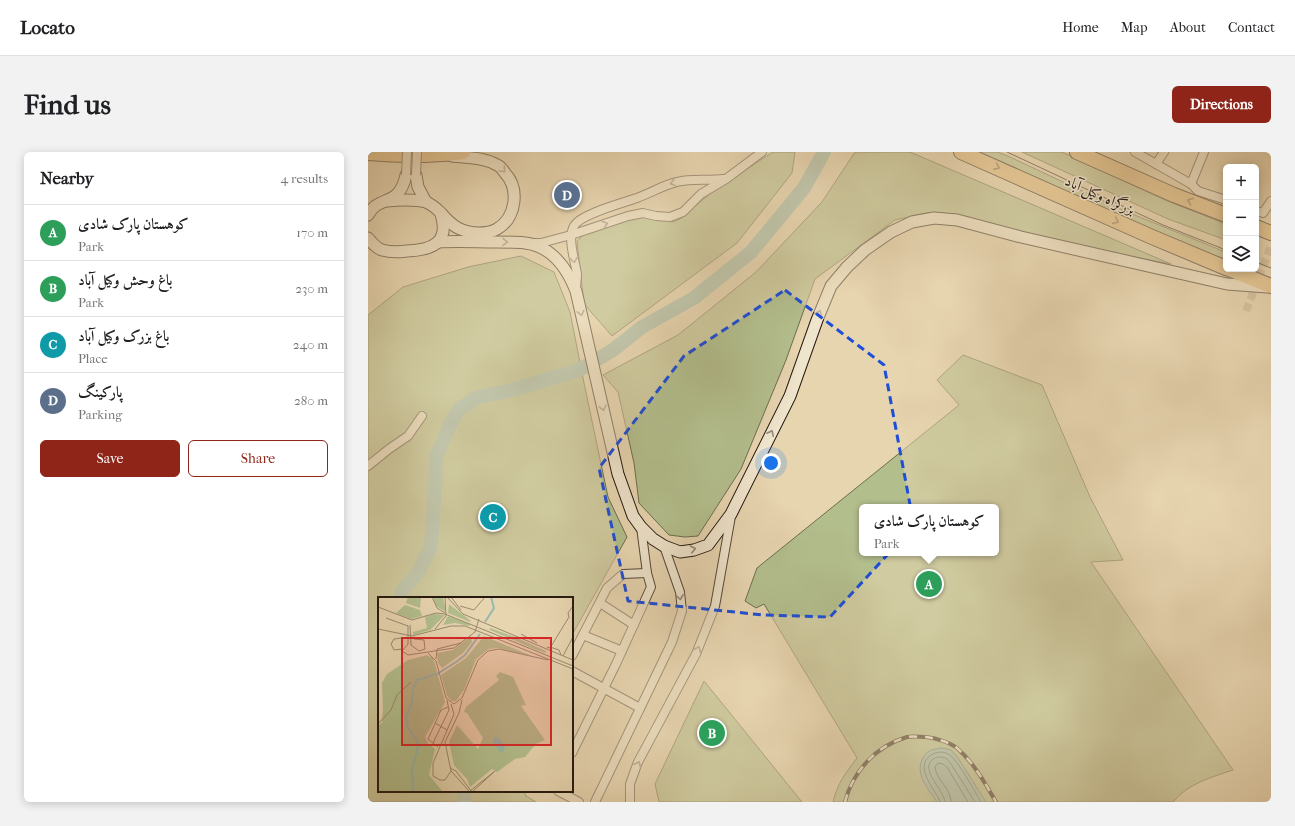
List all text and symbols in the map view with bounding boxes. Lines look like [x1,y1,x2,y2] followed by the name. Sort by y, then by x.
[20,17,75,39] text: Locato
[1062,19,1099,36] text: Home
[1121,19,1148,36] text: Map
[1170,19,1206,36] text: About
[1228,19,1275,36] text: Contact
[1172,86,1271,123] button: Directions
[24,88,111,121] text: Find us
[993,162,1001,170] one-way arrow
[1223,164,1259,272] map controls
[1223,164,1259,200] button: +
[498,165,505,173] one-way arrow
[40,168,94,188] text: Nearby
[281,171,328,186] text: 4 results
[1061,171,1139,220] street label: بزرگراه وکیل آباد
[670,178,677,187] one-way arrow
[554,180,580,210] pin: D
[1186,197,1193,205] one-way arrow
[1223,200,1259,236] button: −
[78,215,189,233] text: کوهستان پارک شادی
[1111,216,1119,224] one-way arrow
[601,220,608,229] one-way arrow
[49,225,57,240] text: A
[296,225,328,240] text: 170 m
[1223,236,1259,272] button: layers
[502,238,508,247] one-way arrow
[78,239,104,254] text: Park
[569,257,578,263] one-way arrow
[78,271,172,289] text: باغ وحش وکیل آباد
[49,281,57,296] text: B
[295,281,328,296] text: 230 m
[78,295,104,310] text: Park
[576,309,585,316] one-way arrow
[815,310,823,317] one-way arrow
[78,327,169,345] text: باغ بزرک وکیل آباد
[49,337,57,352] text: C
[293,337,328,352] text: 240 m
[78,351,108,366] text: Place
[78,383,122,401] text: پارکینگ
[48,393,58,408] text: D
[294,393,328,408] text: 280 m
[599,405,607,411] one-way arrow
[78,407,122,422] text: Parking
[766,430,774,438] one-way arrow
[40,440,180,477] button: Save
[188,440,328,477] button: Share
[761,453,781,473] your location
[480,502,506,532] pin: C
[859,504,999,556] popup
[874,512,984,530] text: کوهستان پارک شادی
[874,536,899,551] text: Park
[690,546,696,554] one-way arrow
[916,569,942,599] pin: A
[675,594,684,600] one-way arrow
[378,597,573,792] inset map
[693,646,701,654] one-way arrow
[699,718,725,748] pin: B
[633,761,641,768] one-way arrow

